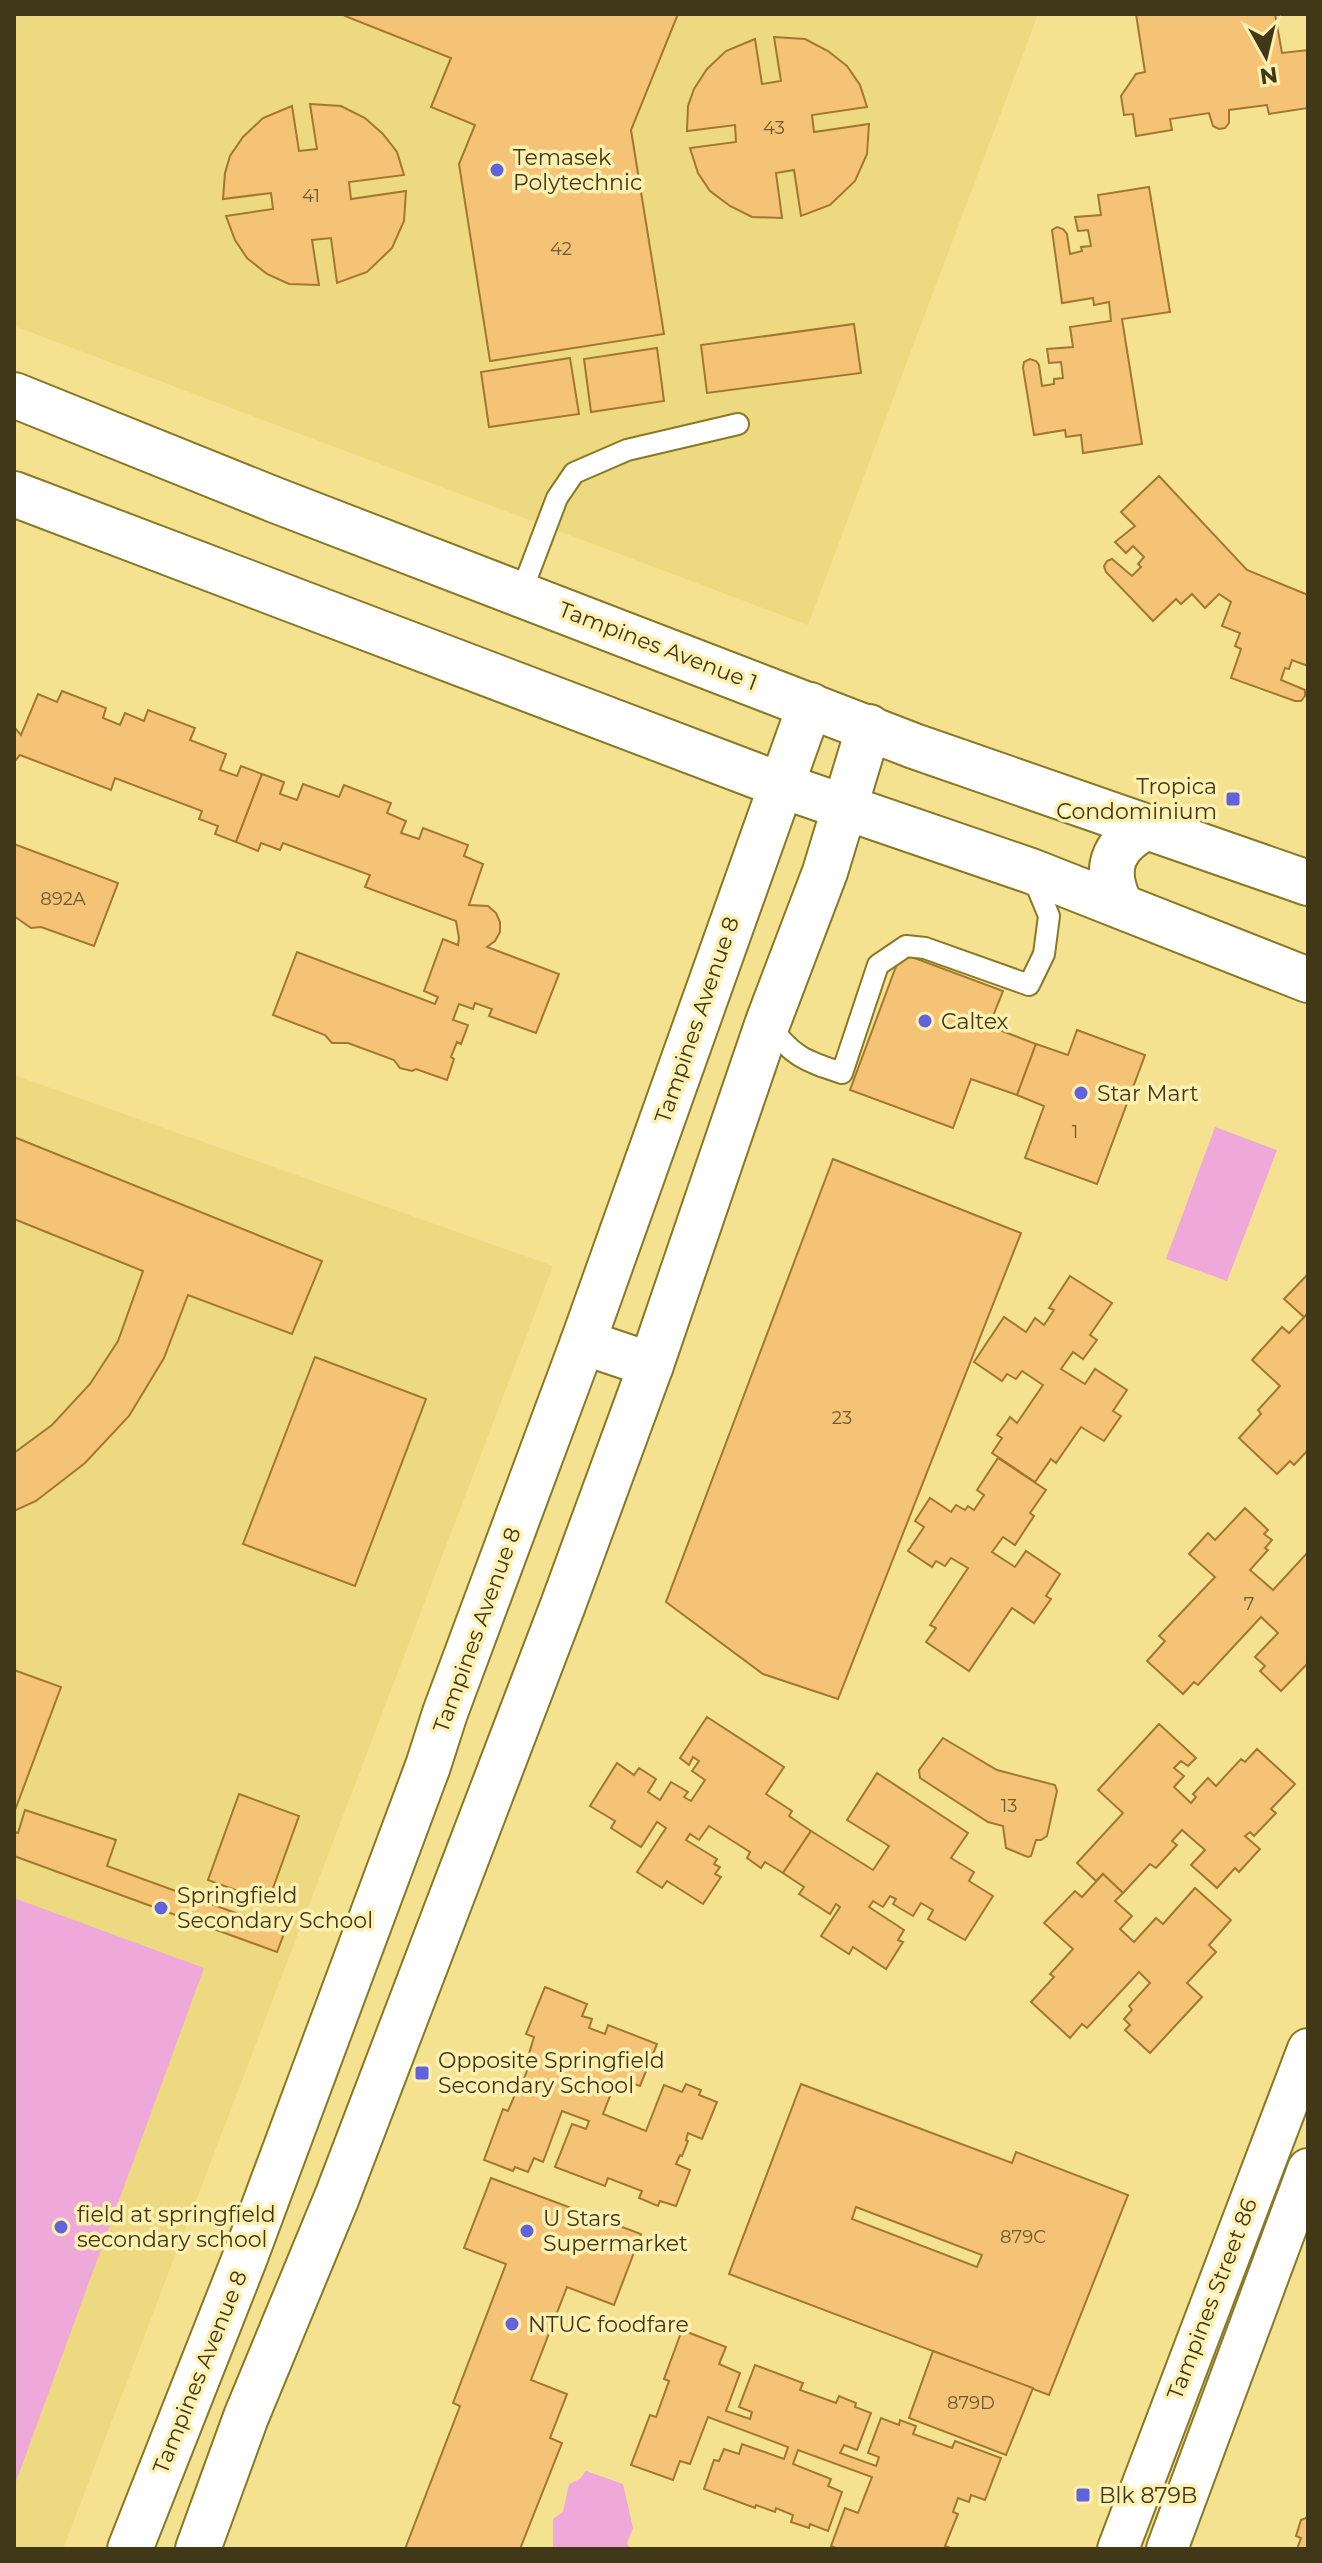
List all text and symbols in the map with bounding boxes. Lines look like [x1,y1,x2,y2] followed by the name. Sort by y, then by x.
[1226,16,1306,96] north arrow
[1258,61,1279,90] text: N
[763,117,785,139] house number: 43
[513,144,642,196] place label: Temasek Polytechnic
[488,161,506,179] marker: Temasek Polytechnic
[302,185,320,207] house number: 41
[550,238,572,260] house number: 42
[555,596,761,696] street label: Tampines Avenue 1
[1056,773,1217,825] place label: Tropica Condominium
[1224,790,1242,808] marker: Tropica Condominium
[40,888,86,910] house number: 892A
[649,913,745,1127] street label: Tampines Avenue 8
[941,1008,1009,1035] place label: Caltex
[916,1012,934,1030] marker: Caltex
[1097,1080,1199,1107] place label: Star Mart
[1072,1084,1090,1102] marker: Star Mart
[1072,1121,1078,1143] house number: 1
[832,1407,852,1429] house number: 23
[427,1524,527,1736] street label: Tampines Avenue 8
[1244,1593,1254,1615] house number: 7
[1001,1795,1017,1817] house number: 13
[177,1882,373,1934] place label: Springfield Secondary School
[152,1899,170,1917] marker: Springfield Secondary School
[438,2047,665,2099] place label: Opposite Springfield Secondary School
[413,2064,431,2082] marker: Opposite Springfield Secondary School
[1161,2194,1263,2404] street label: Tampines Street 86
[77,2201,276,2253] place label: field at springfield secondary school
[543,2205,688,2257] place label: U Stars Supermarket
[52,2218,70,2236] marker: field at springfield secondary school
[518,2222,536,2240] marker: U Stars Supermarket
[1000,2226,1046,2248] house number: 879C
[147,2267,253,2477] street label: Tampines Avenue 8
[528,2311,689,2338] place label: NTUC foodfare
[503,2315,521,2333] marker: NTUC foodfare
[947,2392,995,2414] house number: 879D
[1099,2482,1197,2509] place label: Blk 879B
[1074,2486,1092,2504] marker: Blk 879B

